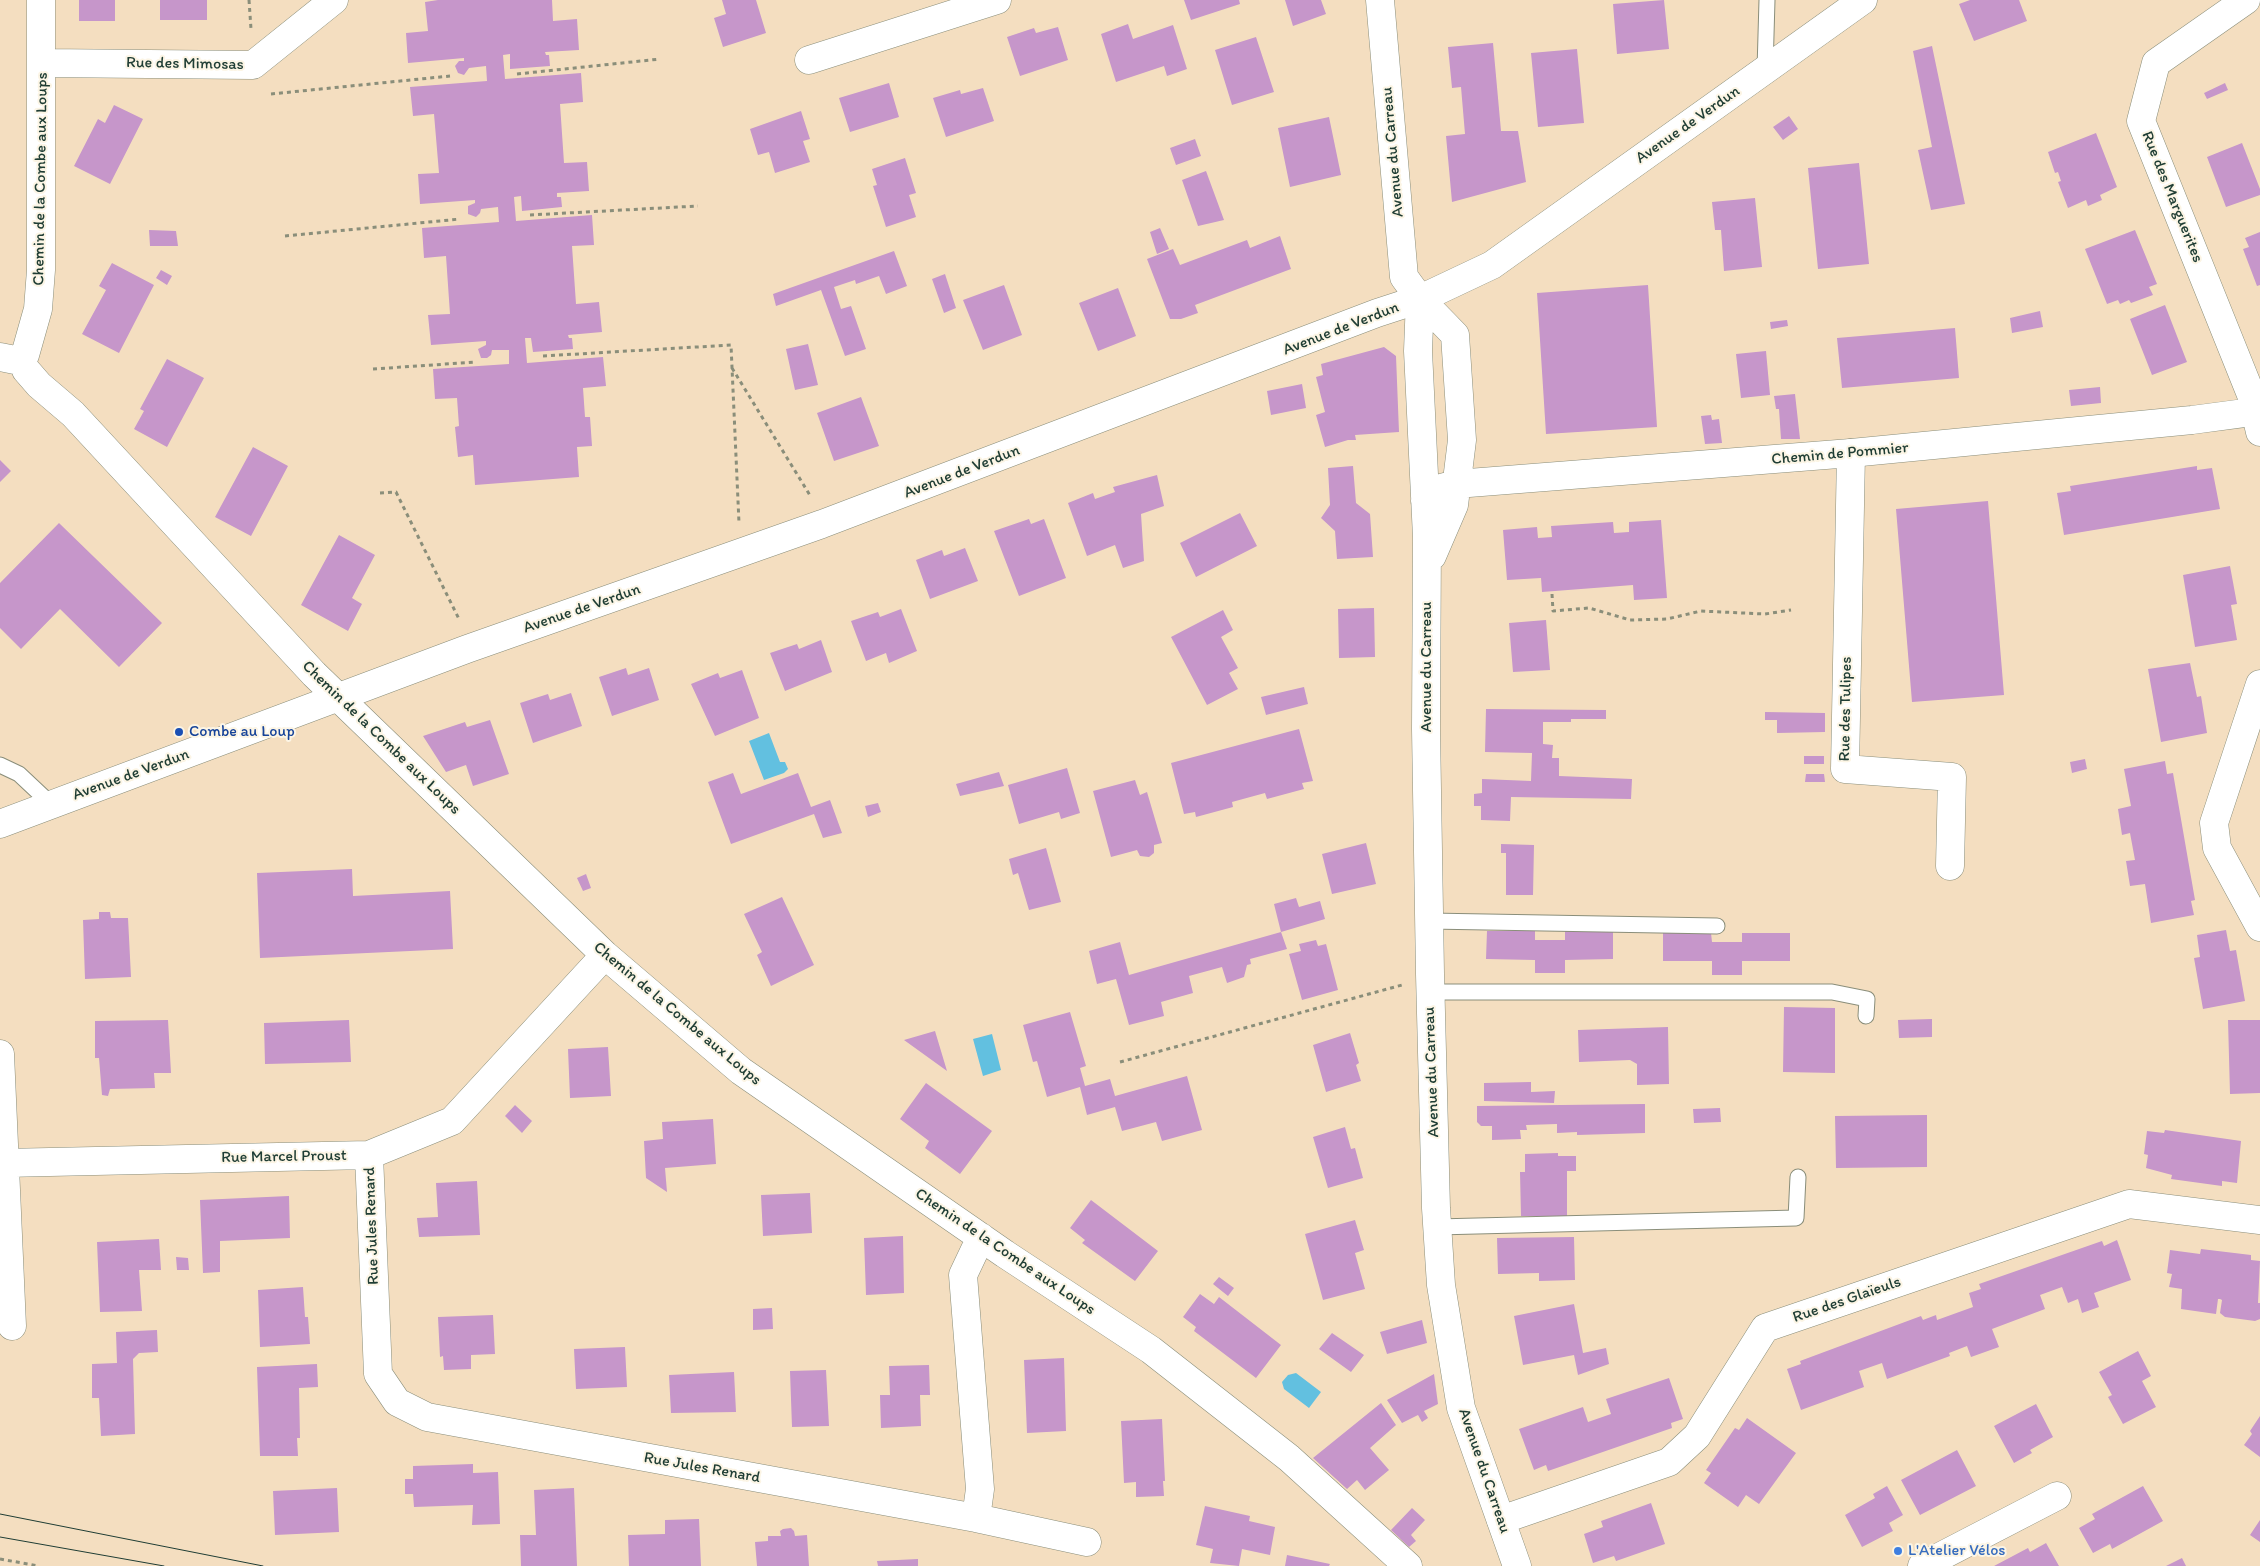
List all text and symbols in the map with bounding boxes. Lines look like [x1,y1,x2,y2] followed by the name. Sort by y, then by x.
[126,53,244,75] street label: Rue des Mimosas
[30,72,52,286] street label: Chemin de la Combe aux Loups
[1632,82,1744,168] street label: Avenue de Verdun
[1378,86,1408,218] street label: Avenue du Carreau
[2137,129,2207,265] street label: Rue des Marguerites
[1280,298,1402,360] street label: Avenue de Verdun
[1771,438,1909,470] street label: Chemin de Pommier
[901,441,1023,503] street label: Avenue de Verdun
[521,580,643,638] street label: Avenue de Verdun
[1417,602,1437,732] street label: Avenue du Carreau
[1835,656,1857,762] street label: Rue des Tulipes
[298,657,464,819] street label: Chemin de la Combe aux Loups
[189,722,295,742] place label: Combe au Loup
[173,726,185,738] marker: Combe au Loup
[70,745,192,805] street label: Avenue de Verdun
[589,938,765,1090] street label: Chemin de la Combe aux Loups
[1420,1006,1444,1138] street label: Avenue du Carreau
[221,1146,347,1168] street label: Rue Marcel Proust
[360,1167,384,1285] street label: Rue Jules Renard
[911,1184,1099,1320] street label: Chemin de la Combe aux Loups
[1790,1273,1904,1327] street label: Rue des Glaïeuls
[1454,1406,1514,1536] street label: Avenue du Carreau
[642,1448,762,1488] street label: Rue Jules Renard
[1908,1541,2005,1561] place label: L'Atelier Vélos
[1892,1545,1904,1557] marker: L'Atelier Vélos

